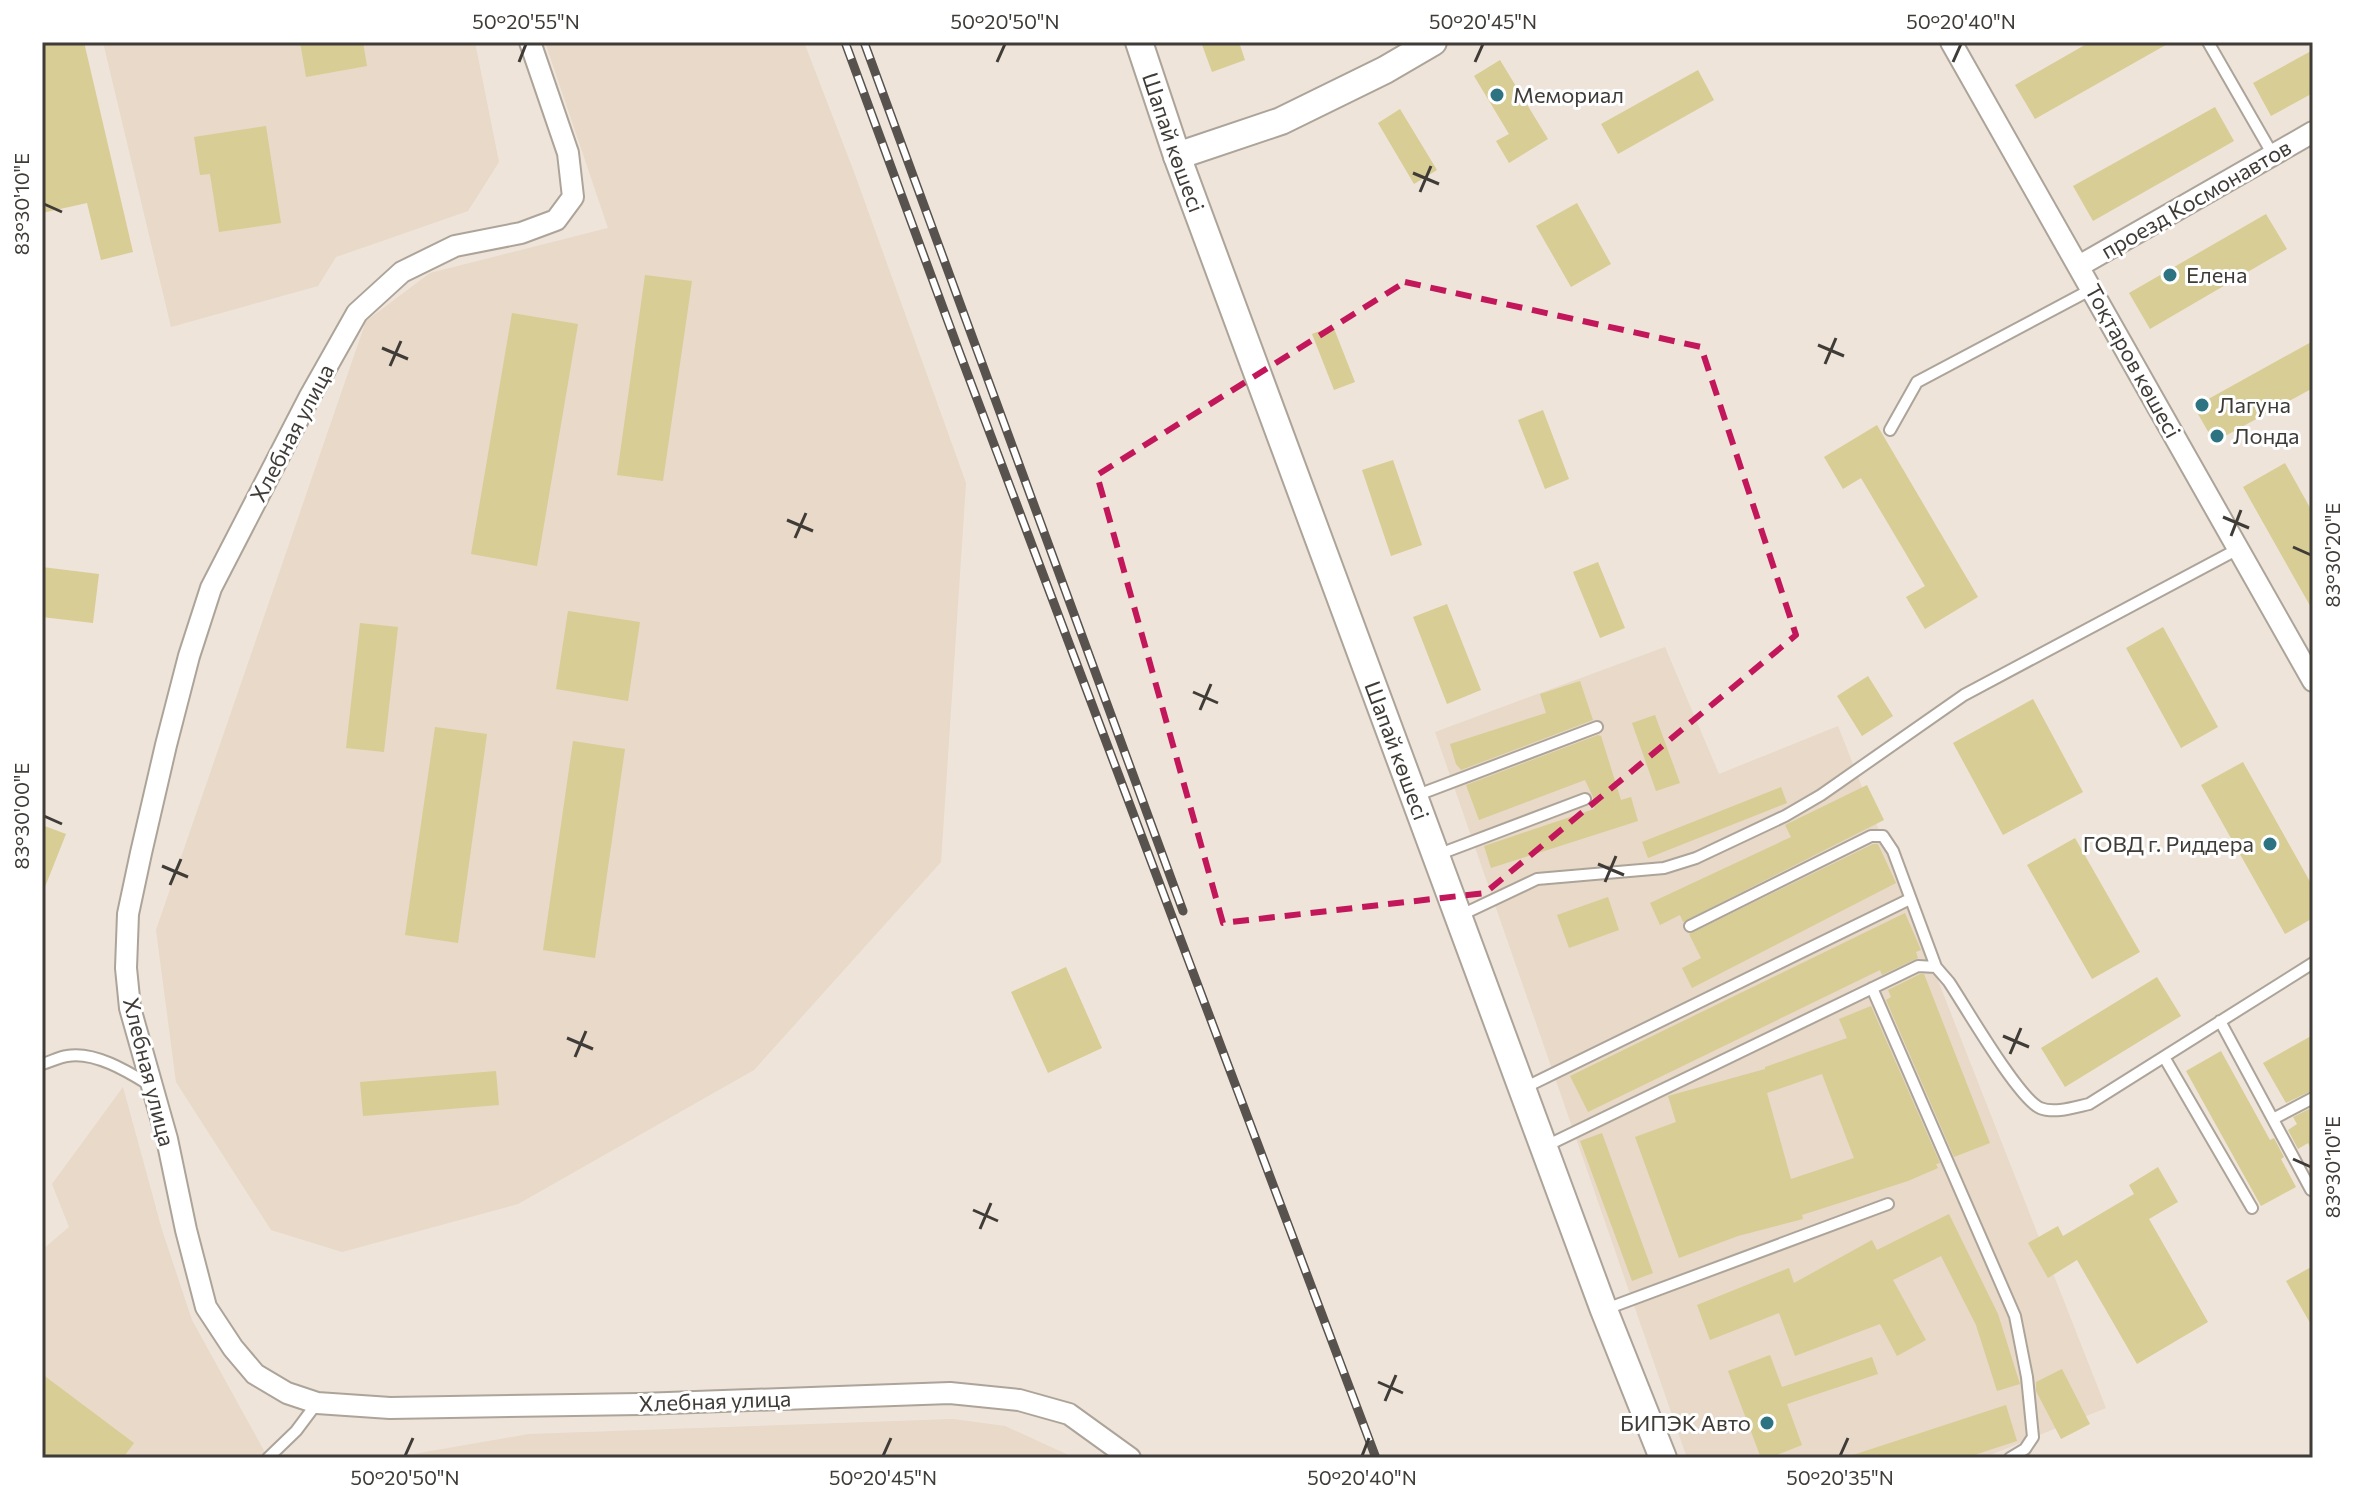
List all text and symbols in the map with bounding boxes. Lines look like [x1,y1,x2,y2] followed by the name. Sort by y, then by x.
[472,9,580,33] text: 50°20'55"N
[950,9,1060,33] text: 50°20'50"N
[1429,9,1537,33] text: 50°20'45"N
[1906,9,2016,33] text: 50°20'40"N
[1137,69,1211,216] street label: Шапай көшесі
[1513,81,1624,108] place label: Мемориал
[1488,86,1506,104] marker: Мемориал
[2096,133,2296,264] street label: проезд Космонавтов
[9,153,33,255] text: 83°30'10"E
[2186,261,2247,288] place label: Елена
[2161,266,2179,284] marker: Елена
[2080,279,2187,442] street label: Тоқтаров көшесі
[244,359,339,506] street label: Хлебная улица
[2218,391,2291,418] place label: Лагуна
[2193,396,2211,414] marker: Лагуна
[2233,422,2300,449] place label: Лонда
[2208,427,2226,445] marker: Лонда
[2320,503,2344,607] text: 83°30'20"E
[1359,677,1435,823] street label: Шапай көшесі
[9,763,33,869] text: 83°30'00"E
[2083,830,2254,857] place label: ГОВД г. Риддера
[2261,835,2279,853] marker: ГОВД г. Риддера
[118,995,181,1149] street label: Хлебная улица
[2320,1116,2344,1218] text: 83°30'10"E
[638,1384,792,1417] street label: Хлебная улица
[1620,1409,1751,1436] place label: БИПЭК Авто
[1758,1414,1776,1432] marker: БИПЭК Авто
[350,1465,460,1489] text: 50°20'50"N
[829,1465,937,1489] text: 50°20'45"N
[1307,1465,1417,1489] text: 50°20'40"N
[1786,1465,1894,1489] text: 50°20'35"N

